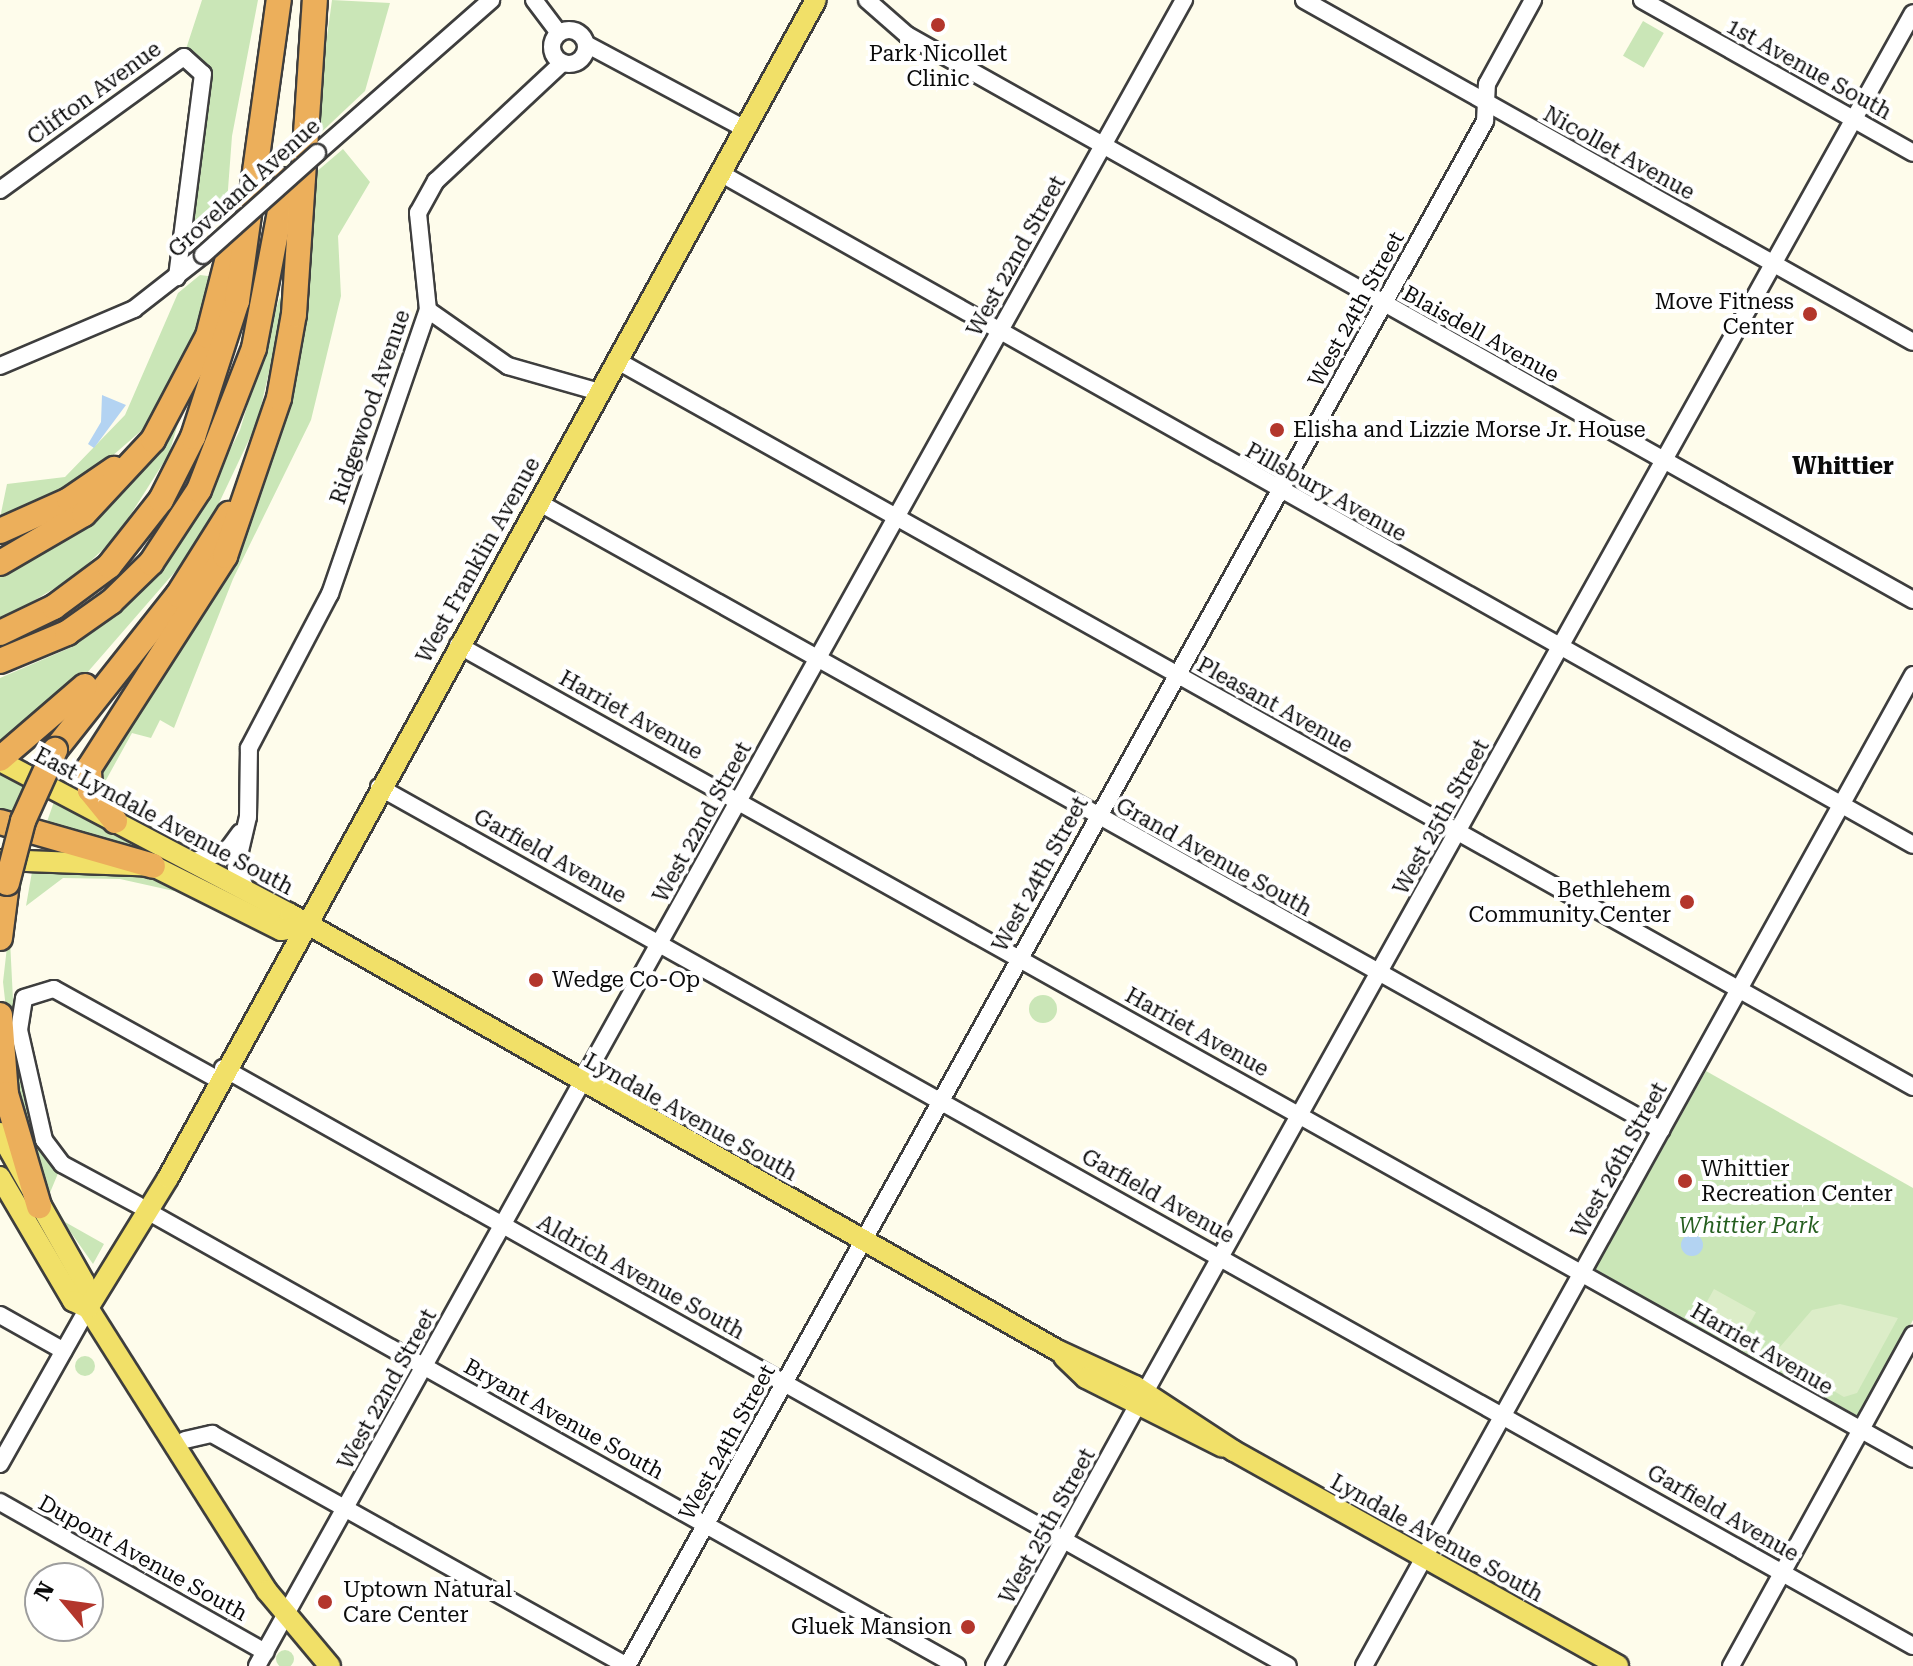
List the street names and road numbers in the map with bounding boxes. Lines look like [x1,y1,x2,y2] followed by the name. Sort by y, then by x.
[1722,13,1896,125] street label: 1st Avenue South
[22,36,166,150] street label: Clifton Avenue
[1539,101,1699,205] street label: Nicollet Avenue
[163,113,325,263] street label: Groveland Avenue
[961,171,1071,341] street label: West 22nd Street
[1302,227,1410,391] street label: West 24th Street
[1398,280,1564,388] street label: Blaisdell Avenue
[324,306,416,508] street label: Ridgewood Avenue
[1241,437,1411,547] street label: Pillsbury Avenue
[410,453,546,667] street label: West Franklin Avenue
[1193,651,1357,759] street label: Pleasant Avenue
[555,665,707,765] street label: Harriet Avenue
[1387,735,1495,899] street label: West 25th Street
[647,737,757,907] street label: West 22nd Street
[30,741,298,901] street label: East Lyndale Avenue South
[986,792,1094,956] street label: West 24th Street
[1111,792,1317,922] street label: Grand Avenue South
[469,803,631,909] street label: Garfield Avenue
[1121,982,1273,1082] street label: Harriet Avenue
[580,1048,802,1186] street label: Lyndale Avenue South
[1565,1078,1673,1242] street label: West 26th Street
[1077,1143,1239,1249] street label: Garfield Avenue
[533,1209,749,1345] street label: Aldrich Avenue South
[1686,1298,1838,1400] street label: Harriet Avenue
[332,1304,442,1474] street label: West 22nd Street
[459,1353,669,1485] street label: Bryant Avenue South
[673,1360,781,1524] street label: West 24th Street
[993,1444,1101,1608] street label: West 25th Street
[1643,1459,1803,1567] street label: Garfield Avenue
[1326,1469,1548,1607] street label: Lyndale Avenue South
[34,1490,252,1626] street label: Dupont Avenue South

